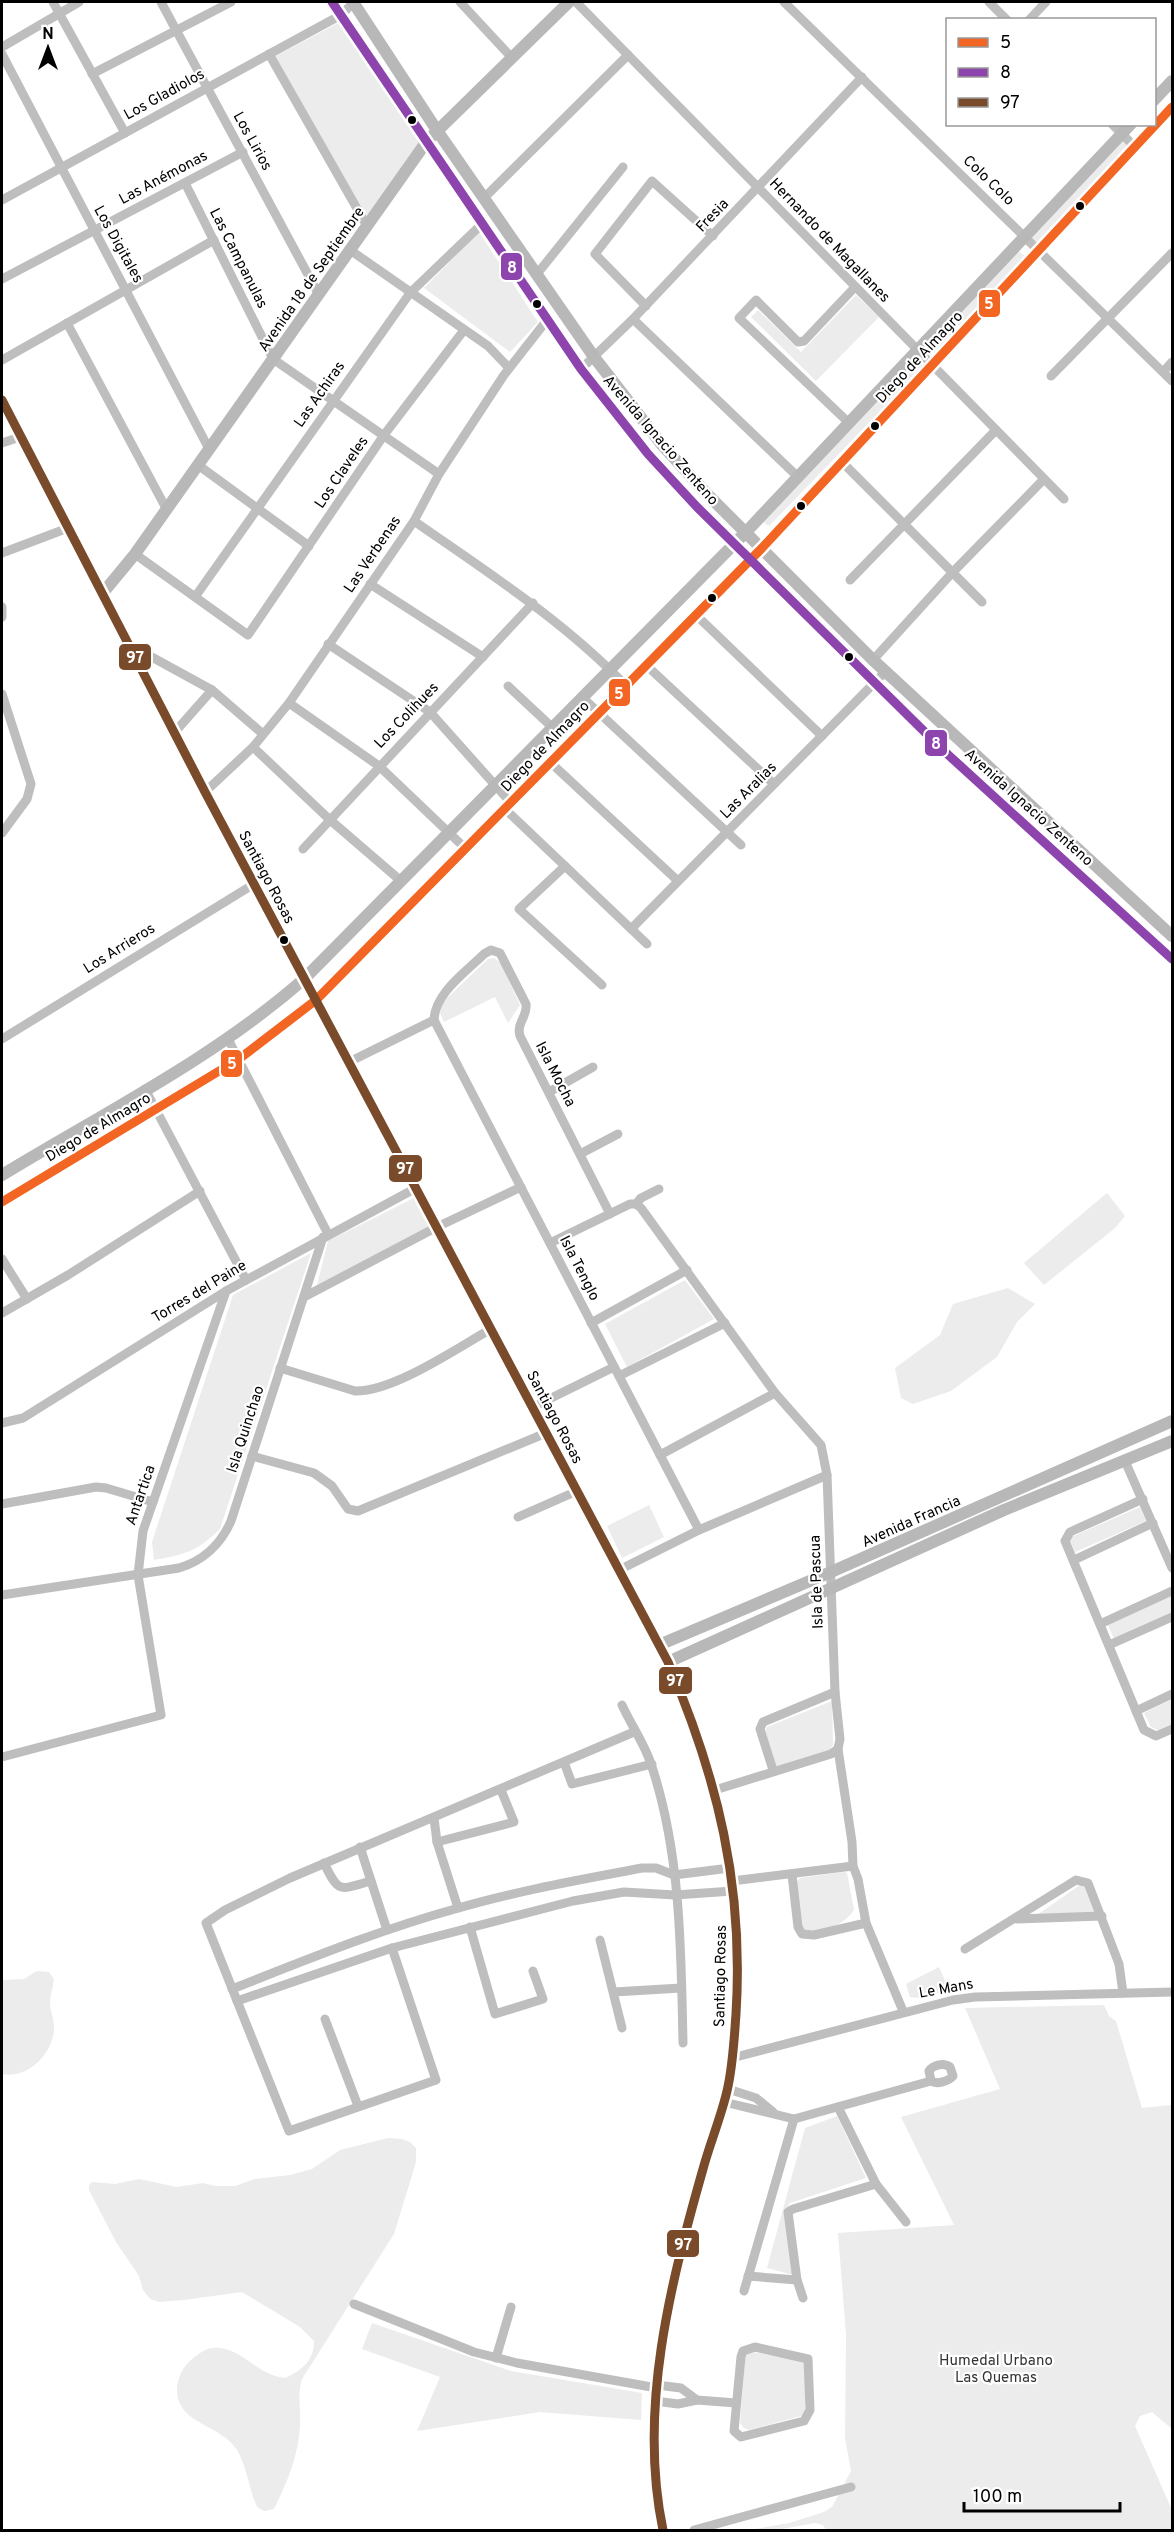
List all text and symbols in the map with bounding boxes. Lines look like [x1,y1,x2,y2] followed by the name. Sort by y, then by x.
[18,18,78,78] north arrow
[946,18,1156,126] legend
[42,25,54,45] text: N
[1000,32,1011,55] text: 5
[1000,62,1011,85] text: 8
[121,65,208,125] street label: Los Gladiolos
[1000,92,1020,115] text: 97
[228,109,276,174] street label: Los Lirios
[406,114,418,126] unlabelled marker
[116,147,211,210] street label: Las Anémonas
[958,152,1018,210] street label: Colo Colo
[764,175,893,307] street label: Hernando de Magallanes
[693,195,734,237] street label: Fresia
[1074,200,1086,212] unlabelled marker
[89,203,147,287] street label: Los Digitales
[255,204,370,356] street label: Avenida 18 de Septiembre
[204,205,271,312] street label: Las Campanulas
[500,252,523,281] line badge: 8
[507,259,517,279] text: 8
[978,289,1001,318] line badge: 5
[984,295,994,315] text: 5
[531,298,543,310] unlabelled marker
[872,308,968,408] street label: Diego de Almagro
[291,358,350,432] street label: Las Achiras
[598,372,722,510] street label: Avenida Ignacio Zenteno
[869,420,881,432] unlabelled marker
[311,433,373,513] street label: Los Claveles
[795,500,807,512] unlabelled marker
[341,513,406,597] street label: Las Verbenas
[706,592,718,604] unlabelled marker
[118,643,152,671] line badge: 97
[126,649,144,669] text: 97
[843,651,855,663] unlabelled marker
[608,678,631,707] line badge: 5
[371,679,443,753] street label: Los Colihues
[614,685,624,705] text: 5
[498,697,594,797] street label: Diego de Almagro
[924,729,948,757] line badge: 8
[931,735,941,755] text: 8
[960,745,1096,871] street label: Avenida Ignacio Zenteno
[717,759,781,823] street label: Las Aralias
[233,828,298,927] street label: Santiago Rosas
[80,920,159,979] street label: Los Arrieros
[278,934,290,946] unlabelled marker
[530,1039,579,1111] street label: Isla Mocha
[220,1049,243,1078] line badge: 5
[227,1055,237,1075] text: 5
[43,1089,155,1167] street label: Diego de Almagro
[388,1154,423,1183] line badge: 97
[396,1160,414,1180] text: 97
[554,1233,603,1305] street label: Isla Tenglo
[149,1257,250,1328] street label: Torres del Paine
[521,1368,586,1467] street label: Santiago Rosas
[223,1383,269,1476] street label: Isla Quinchao
[122,1463,161,1528] street label: Antartica
[859,1492,964,1553] street label: Avenida Francia
[806,1535,829,1629] street label: Isla de Pascua
[658,1666,693,1695] line badge: 97
[666,1672,684,1692] text: 97
[711,1925,732,2027] street label: Santiago Rosas
[917,1975,975,2004] street label: Le Mans
[666,2229,700,2258] line badge: 97
[674,2236,692,2256] text: 97
[939,2352,1053,2388] park label: Humedal Urbano Las Quemas
[964,2475,1120,2513] scale bar
[973,2486,1022,2509] text: 100 m

